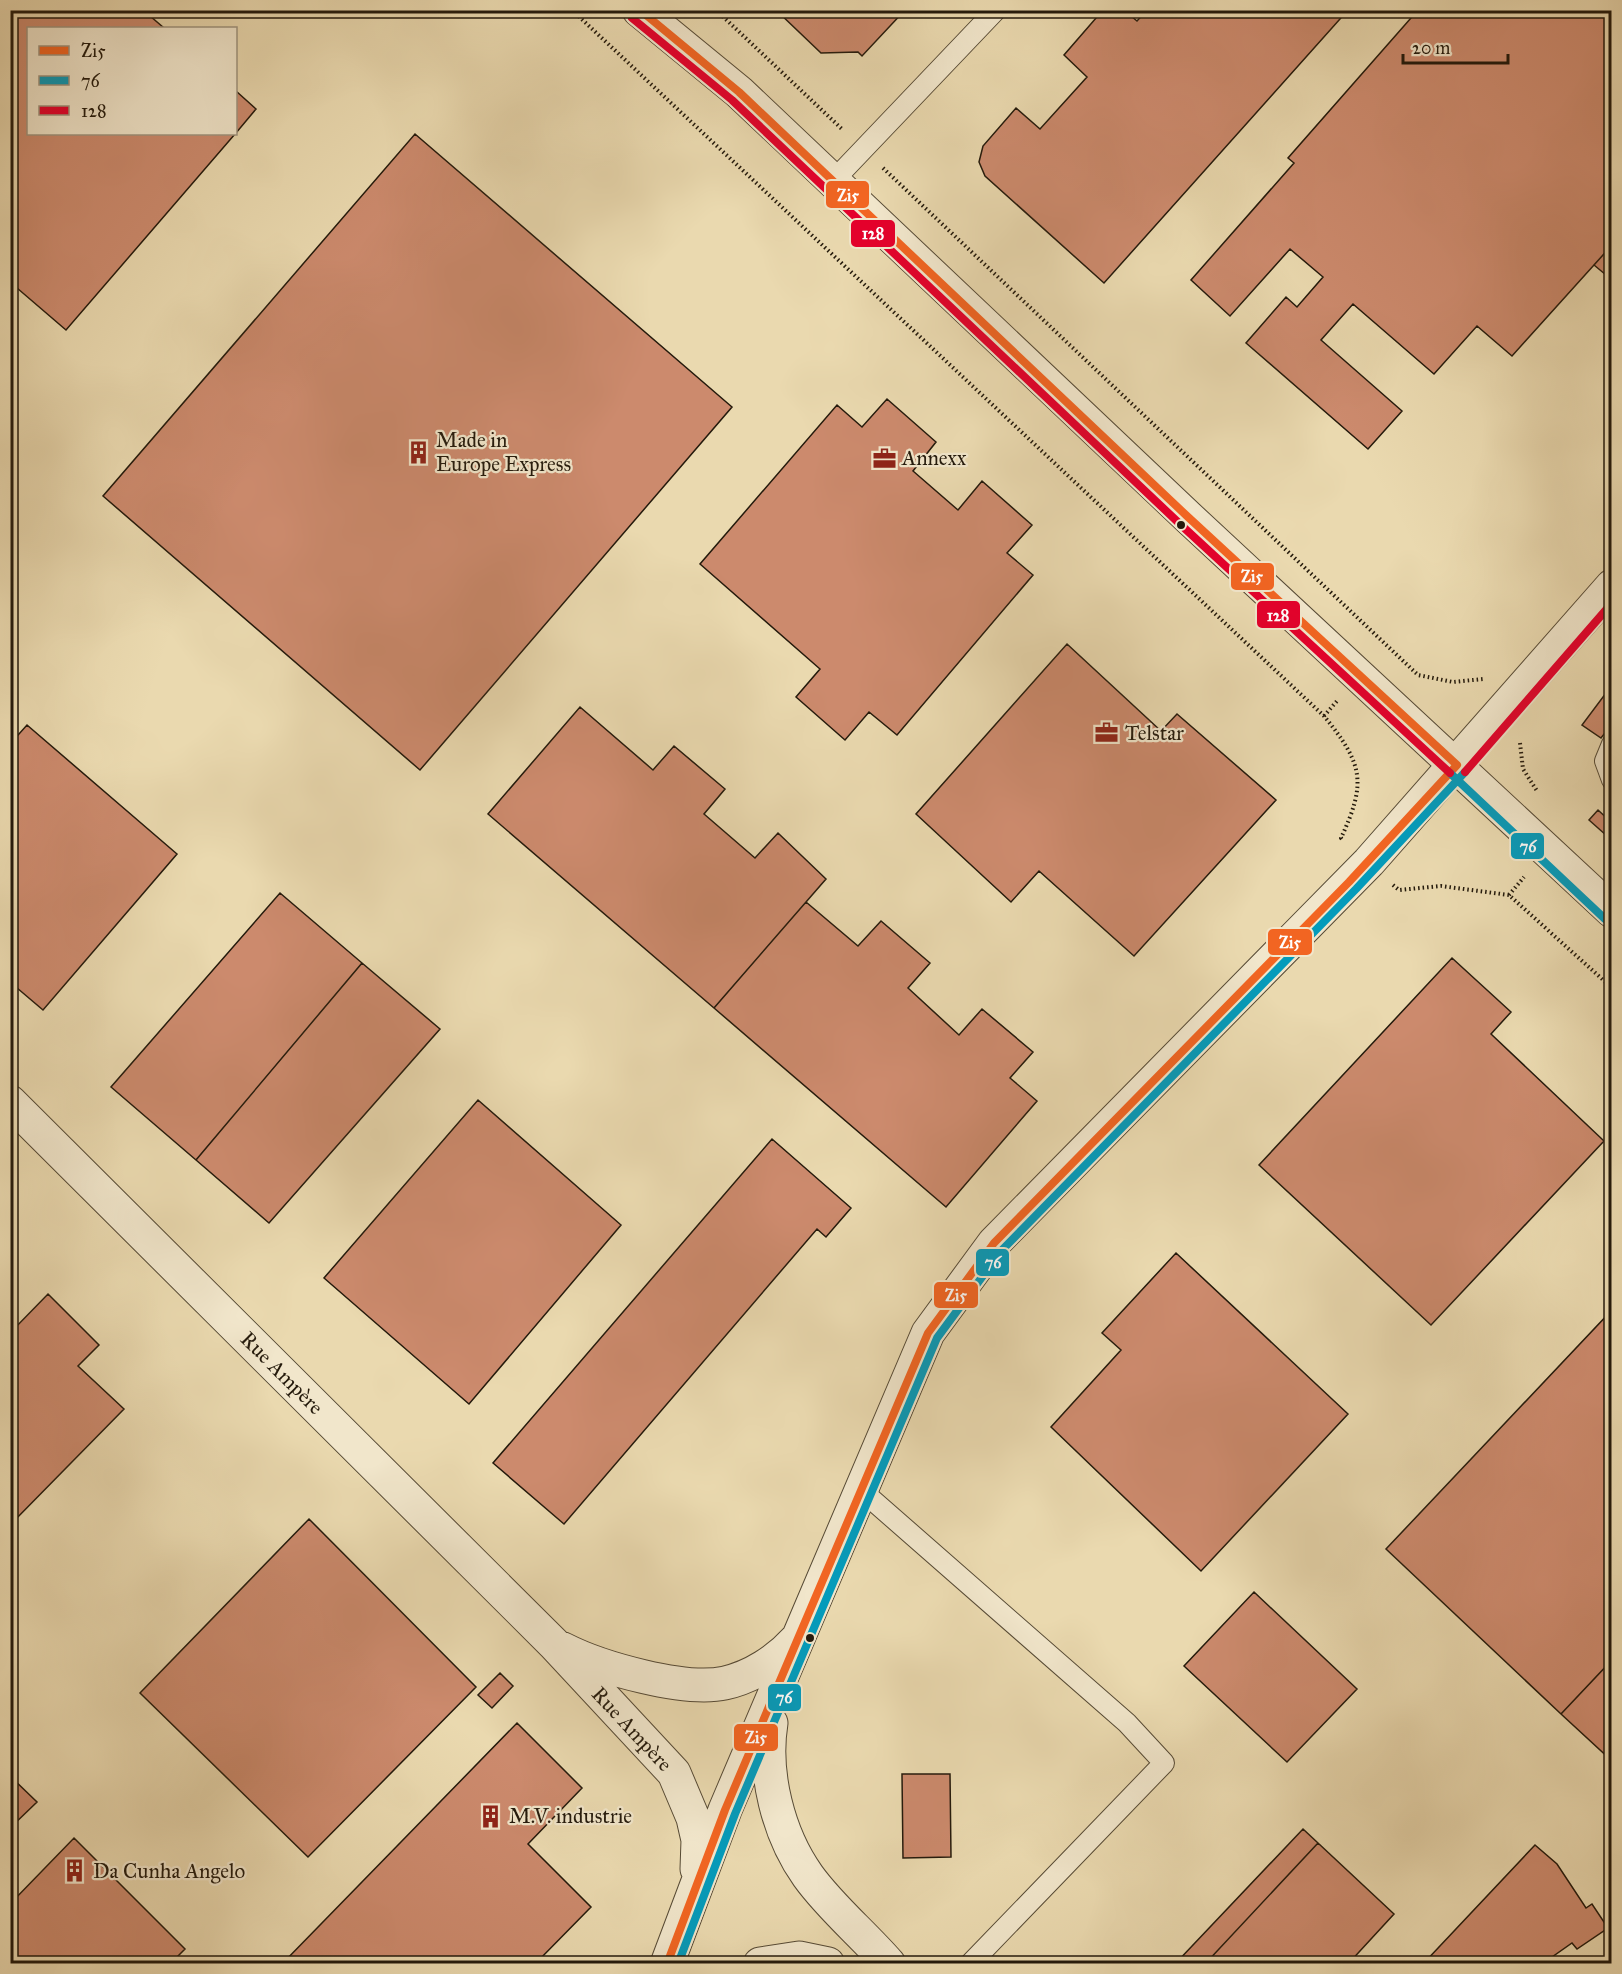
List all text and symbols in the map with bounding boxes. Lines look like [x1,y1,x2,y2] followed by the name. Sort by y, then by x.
[27,27,237,135] legend
[1403,27,1508,65] scale bar
[1412,37,1450,59] text: 20 m
[81,40,106,62] text: Zi5
[81,70,101,92] text: 76
[81,100,107,122] text: 128
[825,180,870,209] line badge: Zi5
[837,186,859,205] text: Zi5
[850,219,896,248] line badge: 128
[862,224,884,243] text: 128
[436,427,571,477] place label: Made in Europe Express
[405,439,431,465] building icon: Made in Europe Express
[871,445,897,471] office icon: Annexx
[901,445,967,471] place label: Annexx
[1175,519,1187,531] unlabelled marker
[1230,562,1275,591] line badge: Zi5
[1241,567,1263,586] text: Zi5
[1256,600,1301,629] line badge: 128
[1267,606,1289,625] text: 128
[1094,720,1120,746] office icon: Telstar
[1125,720,1184,746] place label: Telstar
[1510,832,1545,860] line badge: 76
[1520,837,1537,856] text: 76
[1267,928,1313,956] line badge: Zi5
[1279,933,1301,952] text: Zi5
[975,1248,1010,1277] line badge: 76
[985,1253,1002,1272] text: 76
[933,1281,979,1309] line badge: Zi5
[945,1286,967,1305] text: Zi5
[235,1326,329,1420] street label: Rue Ampère
[804,1632,816,1644] unlabelled marker
[586,1681,678,1777] street label: Rue Ampère
[767,1683,802,1712] line badge: 76
[776,1688,793,1707] text: 76
[733,1723,779,1752] line badge: Zi5
[745,1728,767,1747] text: Zi5
[478,1803,504,1829] building icon: M.V. industrie
[509,1803,632,1829] place label: M.V. industrie
[62,1858,88,1884] building icon: Da Cunha Angelo
[93,1858,246,1884] place label: Da Cunha Angelo

